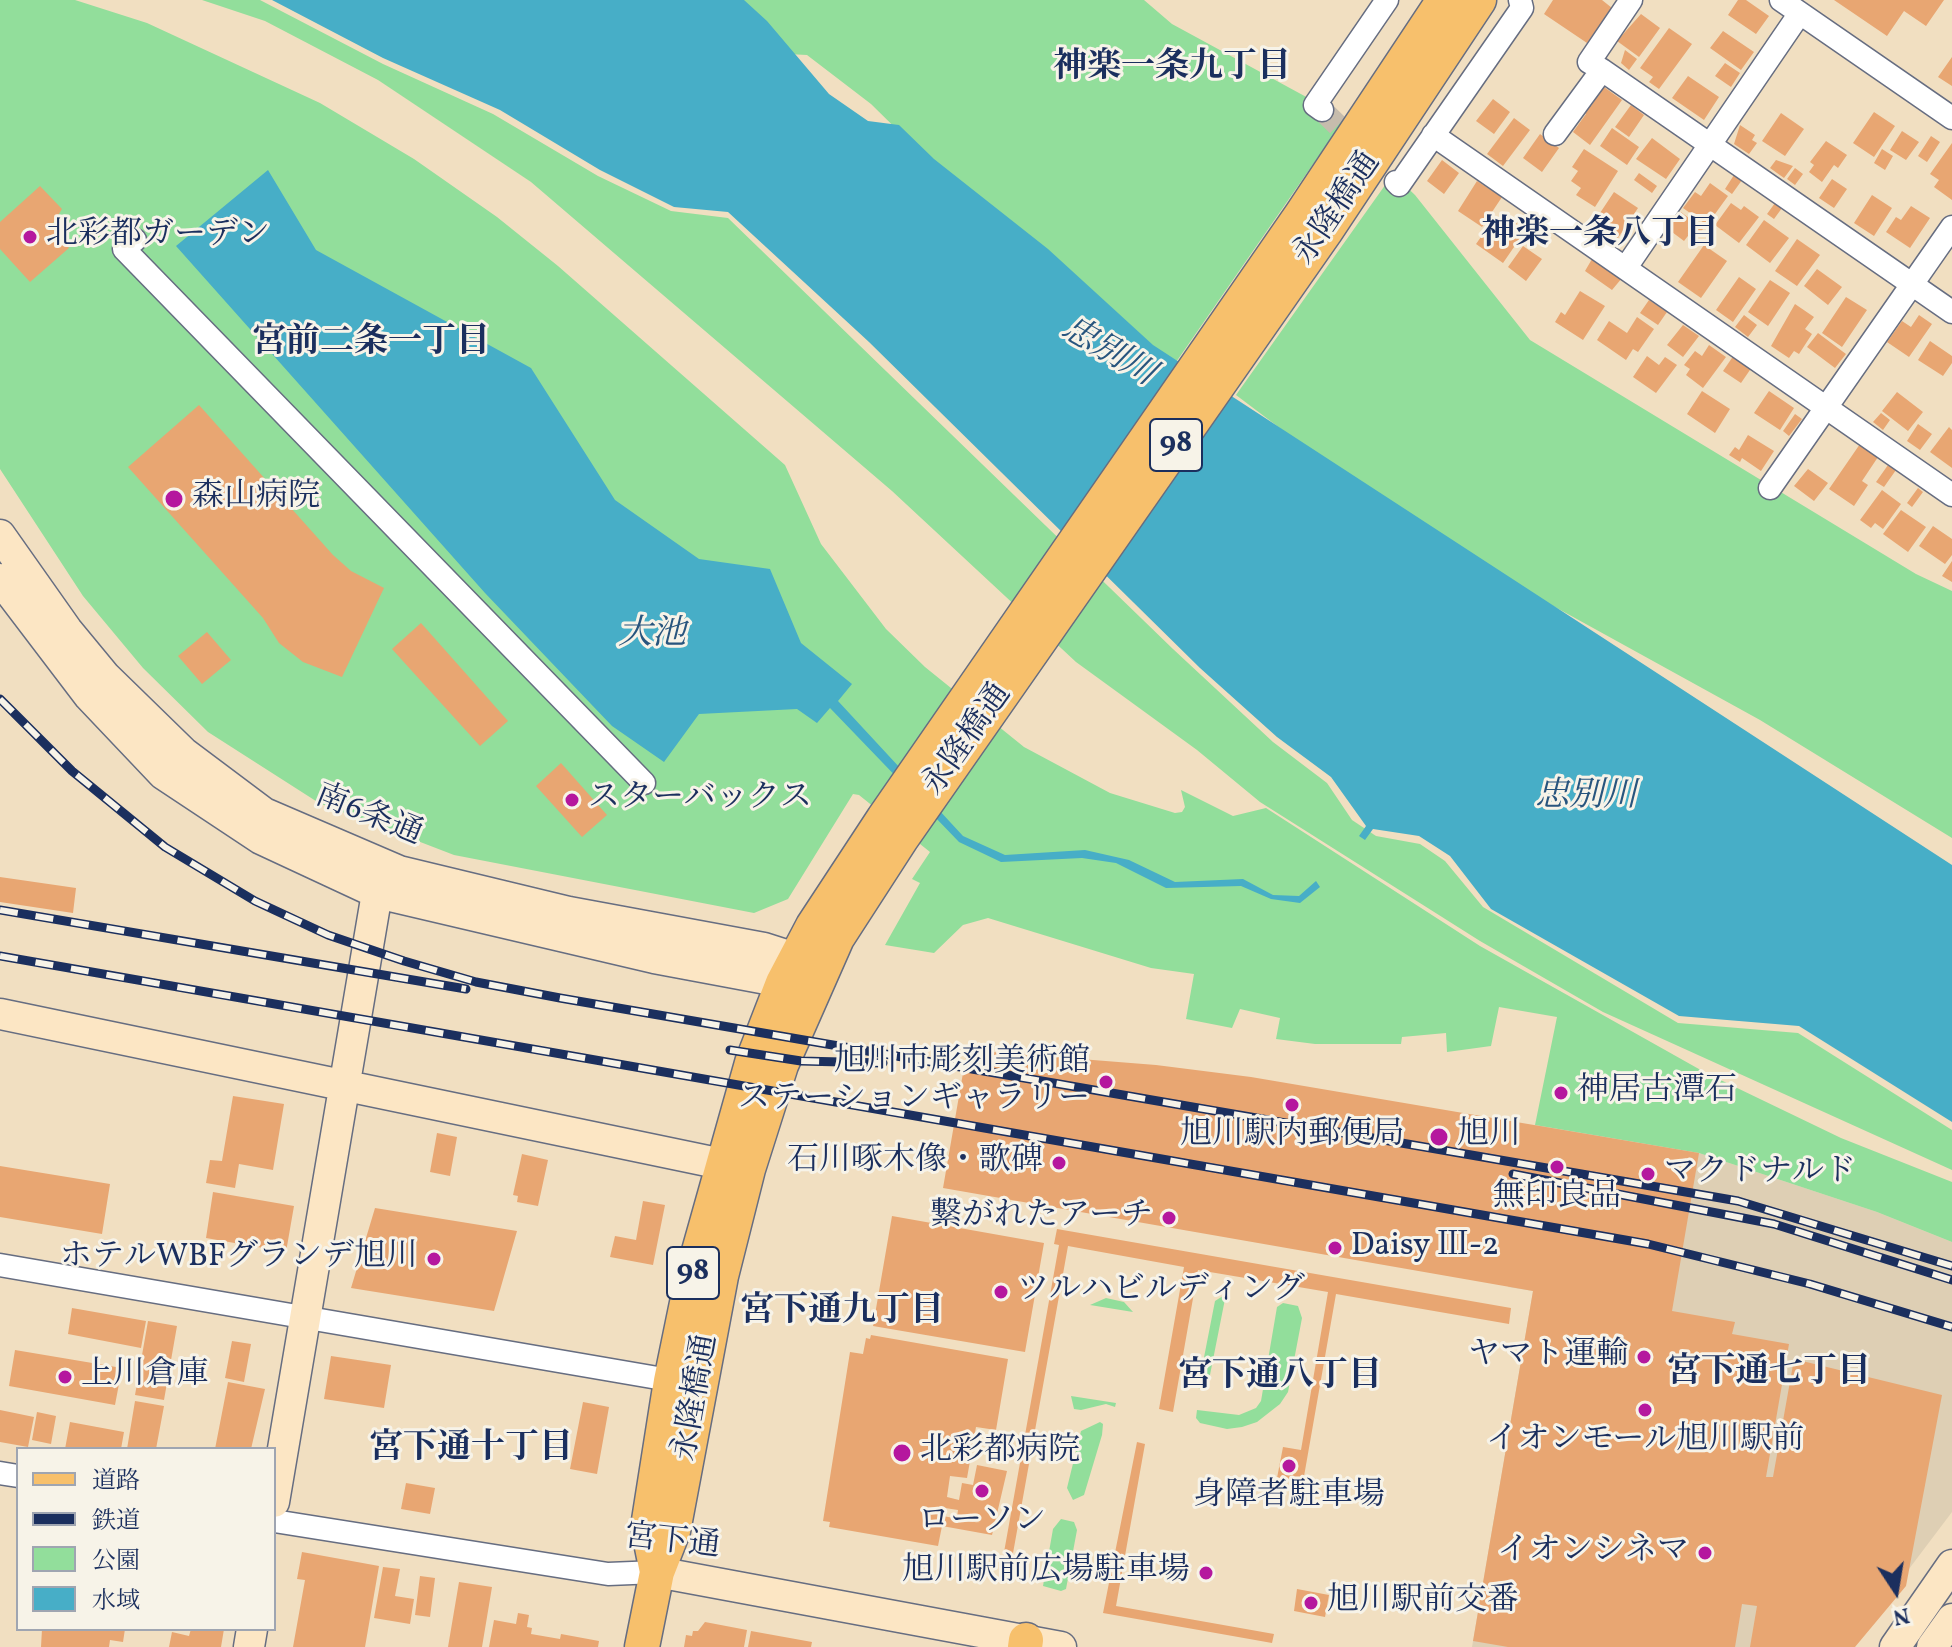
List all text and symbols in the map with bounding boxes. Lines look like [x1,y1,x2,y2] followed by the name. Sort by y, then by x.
[1053,50,1291,90] district label: 神楽一条九丁目
[1287,146,1391,274] street label: 永隆橋通
[1481,217,1719,257] district label: 神楽一条八丁目
[46,218,270,256] place label: 北彩都ガーデン
[21,228,39,246] marker: 北彩都ガーデン
[1053,311,1161,397] water label: 忠別川
[252,325,490,365] district label: 宮前二条一丁目
[1150,419,1202,471] road number: 98
[192,480,320,518] place label: 森山病院
[163,488,185,510] marker: 森山病院
[618,617,686,657] water label: 大池
[917,678,1021,804] street label: 永隆橋通
[309,778,427,856] street label: 南6条通
[1535,779,1637,819] water label: 忠別川
[588,781,812,819] place label: スターバックス
[563,791,581,809] marker: スターバックス
[738,1045,1090,1120] place label: 旭川市彫刻美術館 ステーションギャラリー
[1097,1073,1115,1091] marker: 旭川市彫刻美術館 ステーションギャラリー
[1577,1074,1737,1112] place label: 神居古潭石
[1552,1084,1570,1102] marker: 神居古潭石
[1283,1096,1301,1114] marker: 旭川駅内郵便局
[1180,1118,1404,1156] place label: 旭川駅内郵便局
[1457,1118,1521,1156] place label: 旭川
[1428,1126,1450,1148] marker: 旭川
[787,1144,1043,1182] place label: 石川啄木像・歌碑
[1050,1154,1068,1172] marker: 石川啄木像・歌碑
[1664,1155,1856,1193] place label: マクドナルド
[1548,1158,1566,1176] marker: 無印良品
[1639,1165,1657,1183] marker: マクドナルド
[1493,1180,1621,1218] place label: 無印良品
[930,1199,1153,1237] place label: 繋がれたアーチ
[1160,1209,1178,1227] marker: 繋がれたアーチ
[1351,1229,1499,1267] place label: Daisy Ⅲ-2
[1326,1239,1344,1257] marker: Daisy Ⅲ-2
[60,1240,418,1278] place label: ホテルWBFグランデ旭川
[667,1247,719,1299] road number: 98
[425,1250,443,1268] marker: ホテルWBFグランデ旭川
[1017,1273,1305,1311] place label: ツルハビルディング
[992,1283,1010,1301] marker: ツルハビルディング
[740,1294,944,1334] district label: 宮下通九丁目
[668,1332,728,1464] street label: 永隆橋通
[1468,1338,1628,1376] place label: ヤマト運輸
[1635,1348,1653,1366] marker: ヤマト運輸
[1667,1355,1871,1395] district label: 宮下通七丁目
[81,1358,209,1396] place label: 上川倉庫
[1178,1359,1382,1399] district label: 宮下通八丁目
[56,1368,74,1386] marker: 上川倉庫
[1636,1401,1654,1419] marker: イオンモール旭川駅前
[1486,1423,1804,1461] place label: イオンモール旭川駅前
[369,1431,573,1471] district label: 宮下通十丁目
[920,1434,1080,1472] place label: 北彩都病院
[891,1442,913,1464] marker: 北彩都病院
[16,1447,276,1631] legend
[1280,1457,1298,1475] marker: 身障者駐車場
[92,1465,140,1499] text: 道路
[1193,1479,1385,1517] place label: 身障者駐車場
[973,1482,991,1500] marker: ローソン
[918,1504,1046,1542] place label: ローソン
[92,1505,140,1539] text: 鉄道
[622,1520,722,1568] street label: 宮下通
[1497,1534,1689,1572] place label: イオンシネマ
[1696,1544,1714,1562] marker: イオンシネマ
[92,1545,140,1579] text: 公園
[1856,1551,1936,1631] north arrow
[902,1554,1190,1592] place label: 旭川駅前広場駐車場
[1197,1564,1215,1582] marker: 旭川駅前広場駐車場
[1327,1584,1519,1622] place label: 旭川駅前交番
[92,1585,140,1619] text: 水域
[1302,1594,1320,1612] marker: 旭川駅前交番
[1890,1598,1912,1632] text: N

